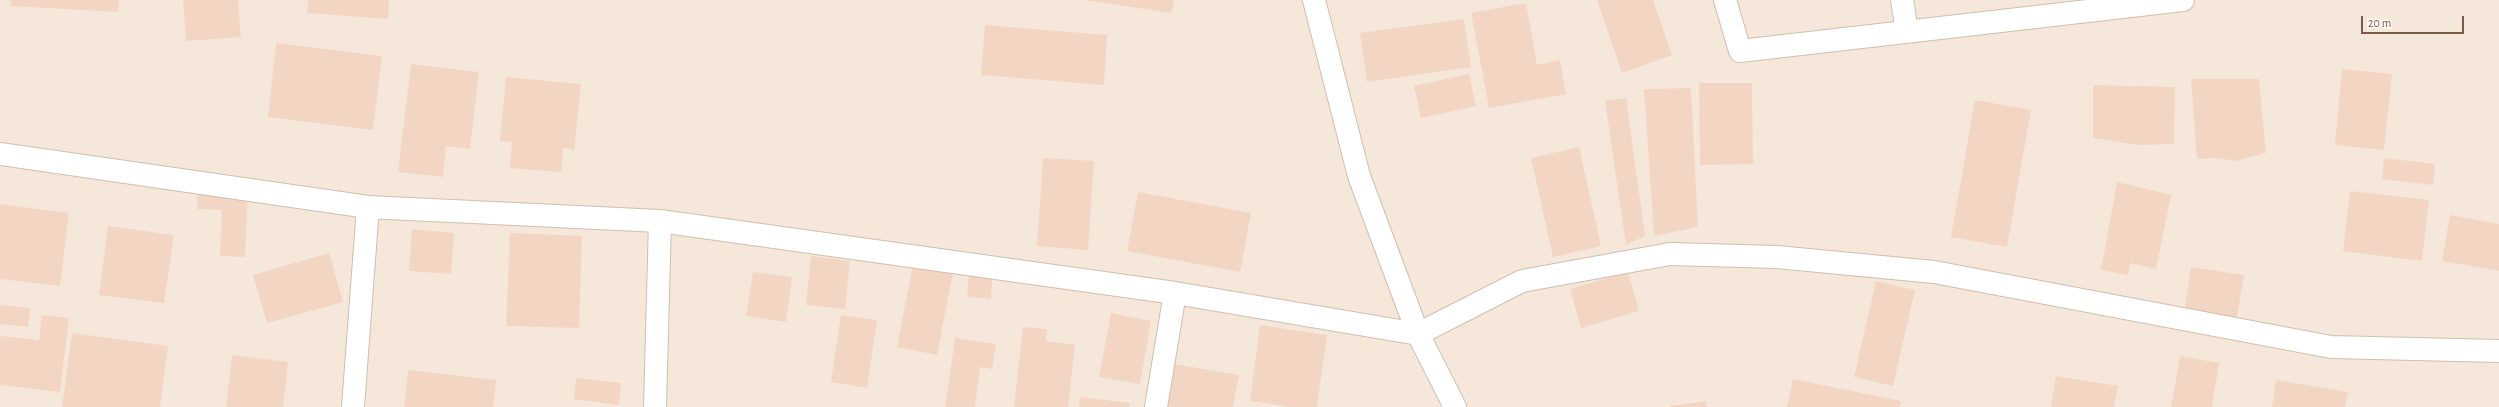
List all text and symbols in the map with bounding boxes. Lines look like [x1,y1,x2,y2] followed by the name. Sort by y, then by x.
[2363,8,2466,34] scale bar
[2368,17,2391,29] text: 20 m

